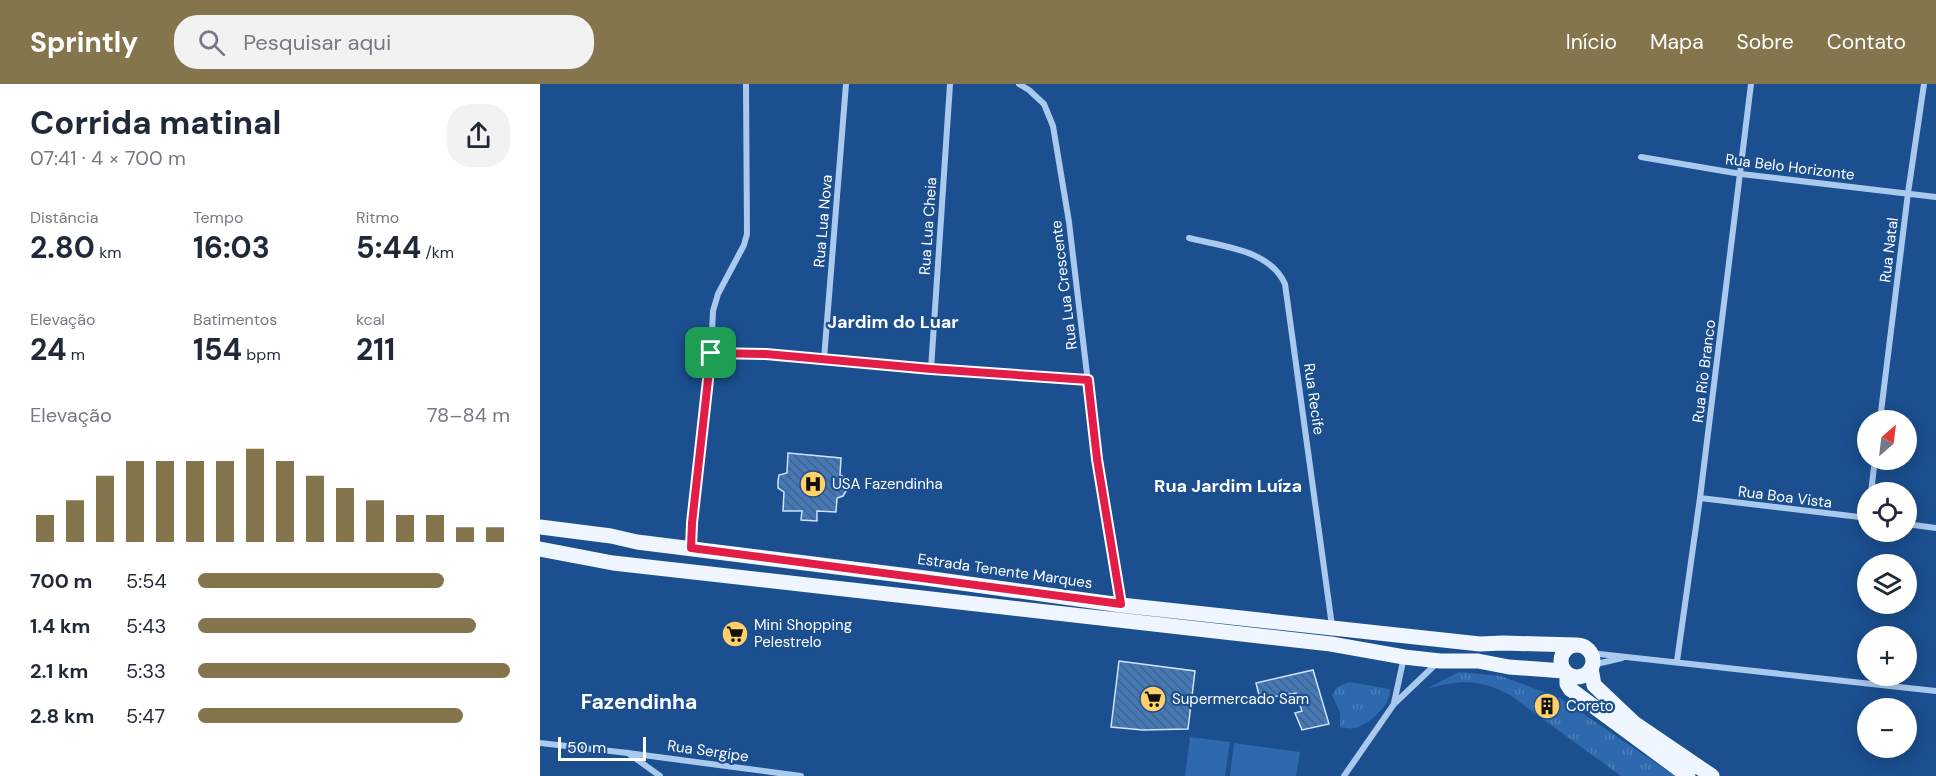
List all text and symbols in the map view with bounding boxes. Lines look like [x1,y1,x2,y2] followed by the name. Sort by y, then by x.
[174,15,594,69] search box
[30,24,138,61] text: Sprintly
[195,26,228,59] icon: search
[243,28,391,57] text: Pesquisar aqui
[1566,28,1617,56] text: Início
[1650,28,1704,56] text: Mapa
[1737,28,1794,56] text: Sobre
[1827,28,1906,56] text: Contato
[30,101,281,144] text: Corrida matinal
[447,104,510,167] button: share
[30,145,186,171] text: 07:41 · 4 × 700 m
[1724,149,1856,185] street label: Rua Belo Horizonte
[809,174,837,268] street label: Rua Lua Nova
[915,176,941,276] street label: Rua Lua Cheia
[30,207,98,228] text: Distância
[193,207,243,228] text: Tempo
[356,207,399,228] text: Ritmo
[1875,216,1903,284] street label: Rua Natal
[1046,219,1082,351] street label: Rua Lua Crescente
[30,228,95,267] text: 2.80
[193,228,270,267] text: 16:03
[356,228,421,267] text: 5:44
[95,242,122,263] text: km
[421,242,454,263] text: /km
[30,309,95,330] text: Elevação
[193,309,277,330] text: Batimentos
[356,309,385,330] text: kcal
[827,310,959,334] district label: Jardim do Luar
[1688,318,1720,424] street label: Rua Rio Branco
[685,327,736,378] pin
[30,330,67,369] text: 24
[193,330,242,369] text: 154
[356,330,395,369] text: 211
[694,336,727,369] icon: arrive
[67,344,85,365] text: m
[242,344,281,365] text: bpm
[1299,362,1329,436] street label: Rua Recife
[30,402,112,428] text: Elevação
[427,402,510,428] text: 78–84 m
[1857,410,1917,470] north arrow
[1857,410,1917,758] map controls
[798,469,828,499] hospital icon: USA Fazendinha
[832,474,943,494] place label: USA Fazendinha
[1154,474,1302,498] district label: Rua Jardim Luíza
[1737,481,1833,513] street label: Rua Boa Vista
[1857,482,1917,542] button: locate
[916,549,1094,593] street label: Estrada Tenente Marques
[1857,554,1917,614] button: layers
[30,568,92,594] text: 700 m
[126,568,167,594] text: 5:54
[30,613,90,639] text: 1.4 km
[126,613,166,639] text: 5:43
[754,615,852,652] place label: Mini Shopping Pelestrelo
[720,619,750,649] supermarket icon: Mini Shopping Pelestrelo
[1857,626,1917,686] button: +
[30,658,88,684] text: 2.1 km
[126,658,166,684] text: 5:33
[1138,684,1168,714] supermarket icon: Supermercado Sam
[581,688,697,716] district label: Fazendinha
[1172,689,1309,709] place label: Supermercado Sam
[1532,691,1562,721] building icon: Coreto
[1566,696,1614,716] place label: Coreto
[1857,698,1917,758] button: −
[30,703,94,729] text: 2.8 km
[126,703,165,729] text: 5:47
[558,734,646,762] scale bar
[666,735,750,767] street label: Rua Sergipe
[567,737,606,758] text: 50 m

